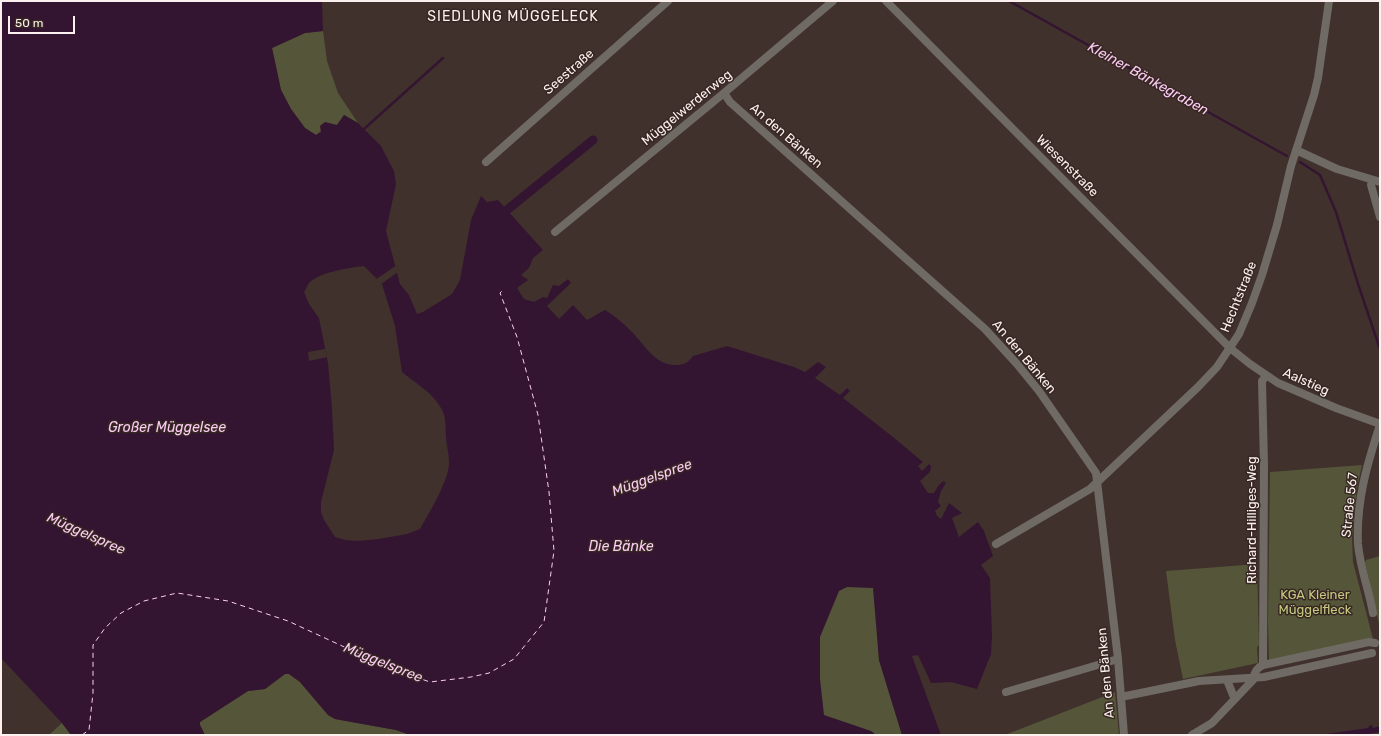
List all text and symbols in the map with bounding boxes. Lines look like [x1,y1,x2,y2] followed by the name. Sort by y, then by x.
[10,8,77,34] scale bar
[427,9,599,25] district label: SIEDLUNG MÜGGELECK
[15,16,43,30] text: 50 m
[1085,39,1211,119] water label: Kleiner Bänkegraben
[541,46,597,98] street label: Seestraße
[639,67,735,149] street label: Müggelwerderweg
[746,100,826,172] street label: An den Bänken
[1033,132,1101,200] street label: Wiesenstraße
[1218,259,1260,335] street label: Hechtstraße
[989,317,1059,397] street label: An den Bänken
[1280,365,1332,399] street label: Aalstieg
[108,420,226,436] water label: Großer Müggelsee
[610,456,694,500] water label: Müggelspree
[1244,456,1260,584] street label: Richard-Hilliges-Weg
[1339,472,1361,538] street label: Straße 567
[44,509,128,559] water label: Müggelspree
[588,539,654,555] water label: Die Bänke
[1278,587,1352,618] park label: KGA Kleiner Müggelfleck
[1094,627,1118,719] street label: An den Bänken
[341,640,425,686] water label: Müggelspree

